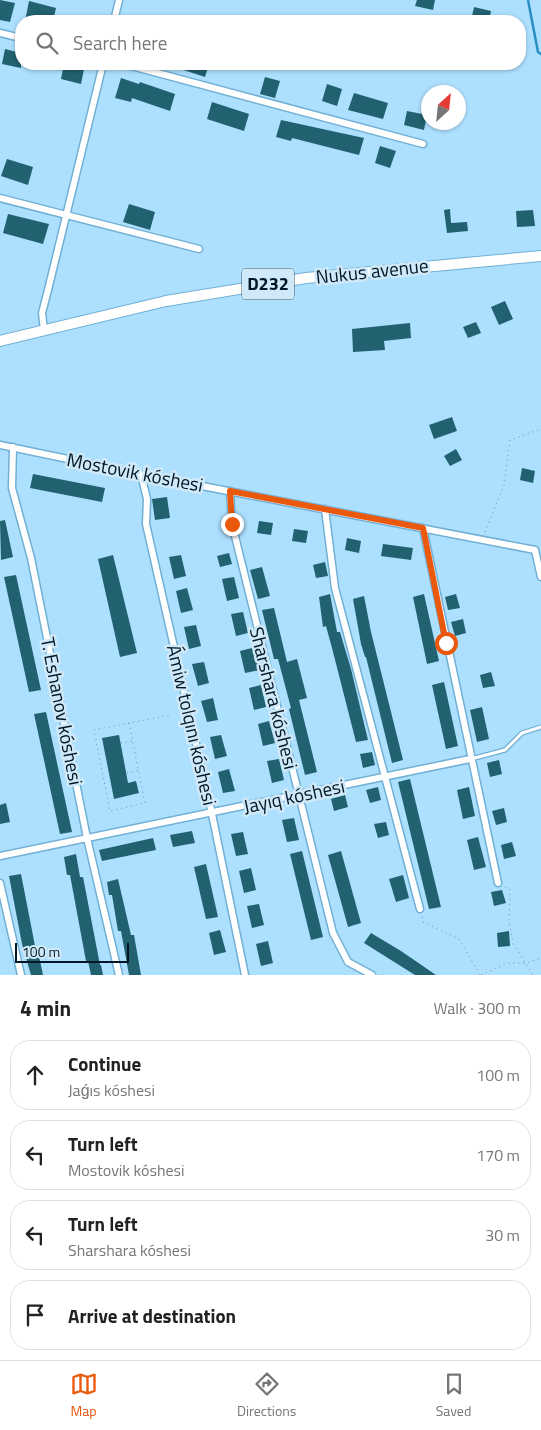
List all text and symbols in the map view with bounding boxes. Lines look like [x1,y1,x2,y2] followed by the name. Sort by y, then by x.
[15,15,526,70] search box
[73,28,167,57] text: Search here
[33,29,61,57] icon: search
[421,85,466,130] north arrow
[314,250,430,291] street label: Nukus avenue
[242,268,294,300] road number: D232
[64,444,206,499] street label: Mostovik kóshesi
[221,513,244,536] route end
[243,624,306,772] street label: Sharshara kóshesi
[435,632,458,655] route start
[34,634,91,787] street label: T. Eshanov kóshesi
[160,642,225,808] street label: Ámiw tolqını kóshesi
[241,771,347,820] street label: Jayıq kóshesi
[15,940,129,963] scale bar
[22,941,60,962] text: 100 m
[20,992,71,1024] text: 4 min
[433,996,521,1020] text: Walk · 300 m
[68,1049,141,1078] text: Continue
[21,1061,49,1089] icon: ahead
[476,1063,520,1087] text: 100 m
[68,1078,155,1102] text: Jaǵıs kóshesi
[68,1129,138,1158] text: Turn left
[21,1141,49,1169] icon: left
[476,1143,520,1167] text: 170 m
[68,1158,185,1182] text: Mostovik kóshesi
[68,1209,138,1238] text: Turn left
[21,1221,49,1249] icon: left
[485,1223,520,1247] text: 30 m
[68,1238,191,1262] text: Sharshara kóshesi
[21,1301,49,1329] icon: arrive
[68,1301,236,1330] text: Arrive at destination
[70,1370,98,1421] tab: Map
[237,1370,296,1421] tab: Directions
[436,1370,471,1421] tab: Saved

